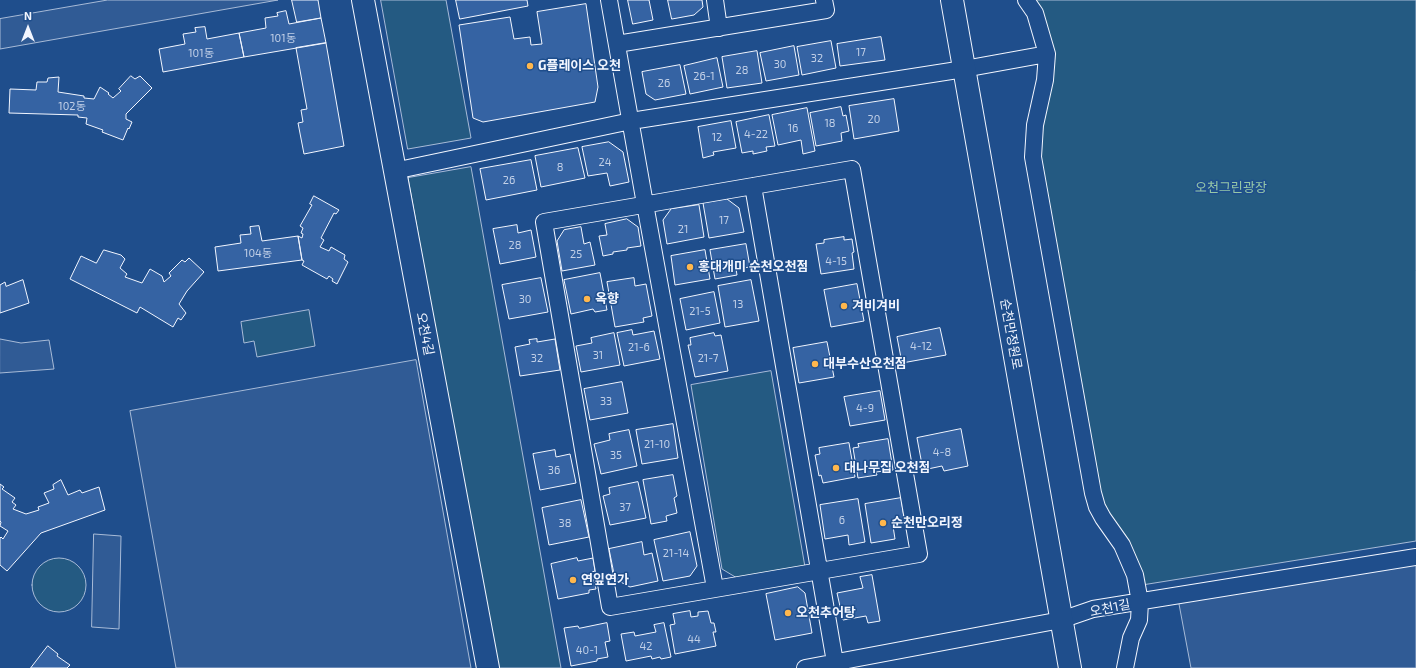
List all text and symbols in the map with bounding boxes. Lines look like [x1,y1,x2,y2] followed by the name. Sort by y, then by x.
[8,8,48,48] north arrow
[24,9,32,22] text: N
[270,31,296,45] house number: 101동
[856,45,866,59] house number: 17
[188,46,214,60] house number: 101동
[811,51,823,65] house number: 32
[774,57,786,71] house number: 30
[538,58,621,74] place label: G플레이스 오천
[525,61,535,71] marker: G플레이스 오천
[736,63,748,77] house number: 28
[693,69,715,83] house number: 26-1
[658,76,670,90] house number: 26
[58,99,86,113] house number: 102동
[868,112,880,126] house number: 20
[824,116,836,130] house number: 18
[788,121,798,135] house number: 16
[744,127,768,141] house number: 4-22
[712,130,722,144] house number: 12
[599,155,611,169] house number: 24
[557,160,563,174] house number: 8
[503,173,515,187] house number: 26
[1195,180,1267,196] park label: 오천그린광장
[719,213,729,227] house number: 17
[678,222,688,236] house number: 21
[509,238,521,252] house number: 28
[244,246,272,260] house number: 104동
[570,247,582,261] house number: 25
[825,254,847,268] house number: 4-15
[698,259,808,275] place label: 홍대개미 순천오천점
[685,262,695,272] marker: 홍대개미 순천오천점
[595,291,619,307] place label: 옥향
[519,292,531,306] house number: 30
[582,294,592,304] marker: 옥향
[733,297,743,311] house number: 13
[997,297,1025,371] street label: 순천만정원로
[852,298,900,314] place label: 겨비겨비
[839,301,849,311] marker: 겨비겨비
[689,304,711,318] house number: 21-5
[413,311,437,357] street label: 오천4길
[910,339,932,353] house number: 4-12
[628,340,650,354] house number: 21-6
[593,348,603,362] house number: 31
[531,351,543,365] house number: 32
[698,351,718,365] house number: 21-7
[823,356,907,372] place label: 대부수산오천점
[810,359,820,369] marker: 대부수산오천점
[600,394,612,408] house number: 33
[856,401,874,415] house number: 4-9
[644,437,670,451] house number: 21-10
[933,445,951,459] house number: 4-8
[610,448,622,462] house number: 35
[844,460,931,476] place label: 대나무집 오천점
[548,463,560,477] house number: 36
[831,463,841,473] marker: 대나무집 오천점
[619,500,631,514] house number: 37
[839,513,845,527] house number: 6
[891,515,963,531] place label: 순천만오리정
[559,516,571,530] house number: 38
[878,518,888,528] marker: 순천만오리정
[663,546,689,560] house number: 21-14
[581,572,629,588] place label: 연잎연가
[568,575,578,585] marker: 연잎연가
[1088,596,1132,620] street label: 오천1길
[796,605,856,621] place label: 오천추어탕
[783,608,793,618] marker: 오천추어탕
[687,632,701,646] house number: 44
[640,639,652,653] house number: 42
[576,643,598,657] house number: 40-1

